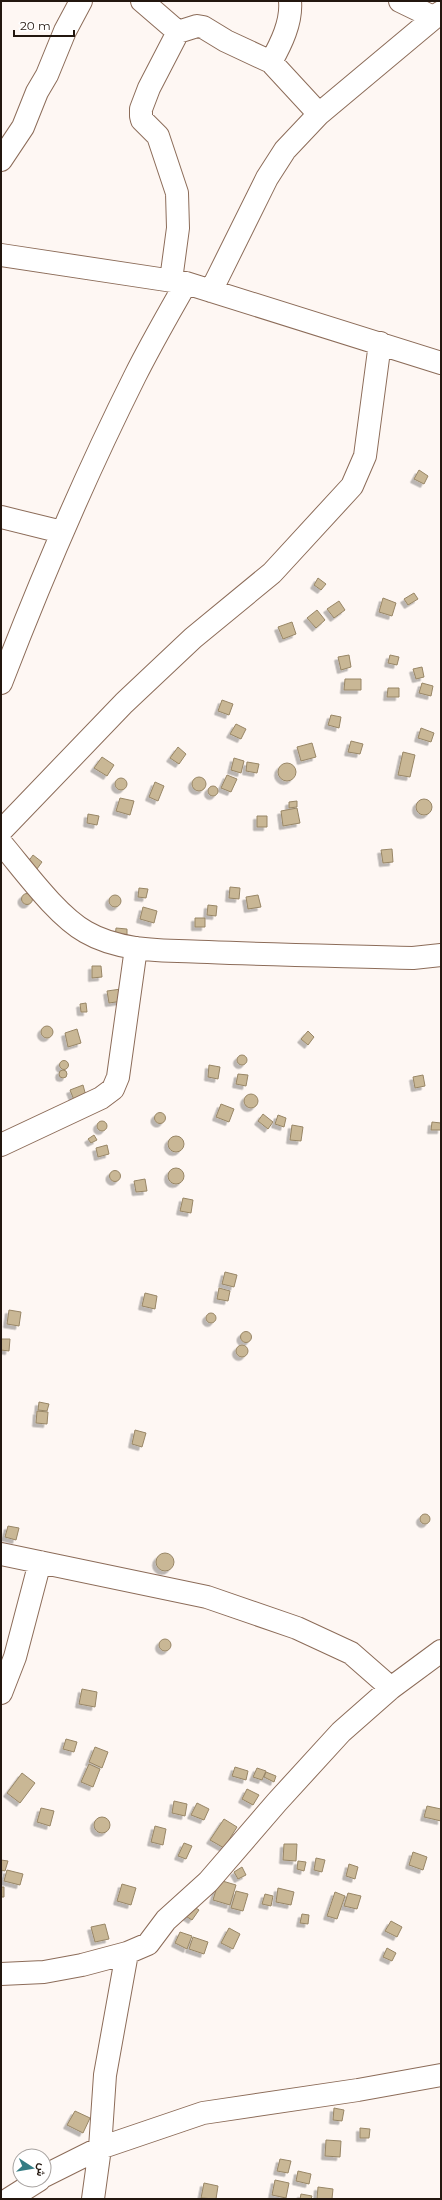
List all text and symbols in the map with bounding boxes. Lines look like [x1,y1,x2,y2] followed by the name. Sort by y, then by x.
[14,12,74,38] scale bar
[20,18,51,33] text: 20 m
[12,2148,52,2188] north arrow
[34,2162,50,2178] text: ش

